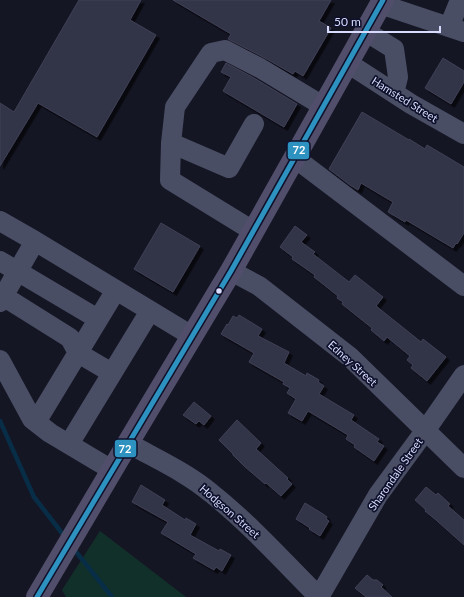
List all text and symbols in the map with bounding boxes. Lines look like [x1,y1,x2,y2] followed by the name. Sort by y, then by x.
[328,8,440,34] scale bar
[334,14,361,29] text: 50 m
[370,74,440,124] street label: Hamsted Street
[287,141,310,160] line badge: 72
[293,143,305,156] text: 72
[214,286,224,296] unlabelled marker
[326,338,380,388] street label: Edney Street
[365,435,425,513] street label: Sharondale Street
[114,439,137,458] line badge: 72
[119,442,131,455] text: 72
[197,481,263,541] street label: Hodgson Street

